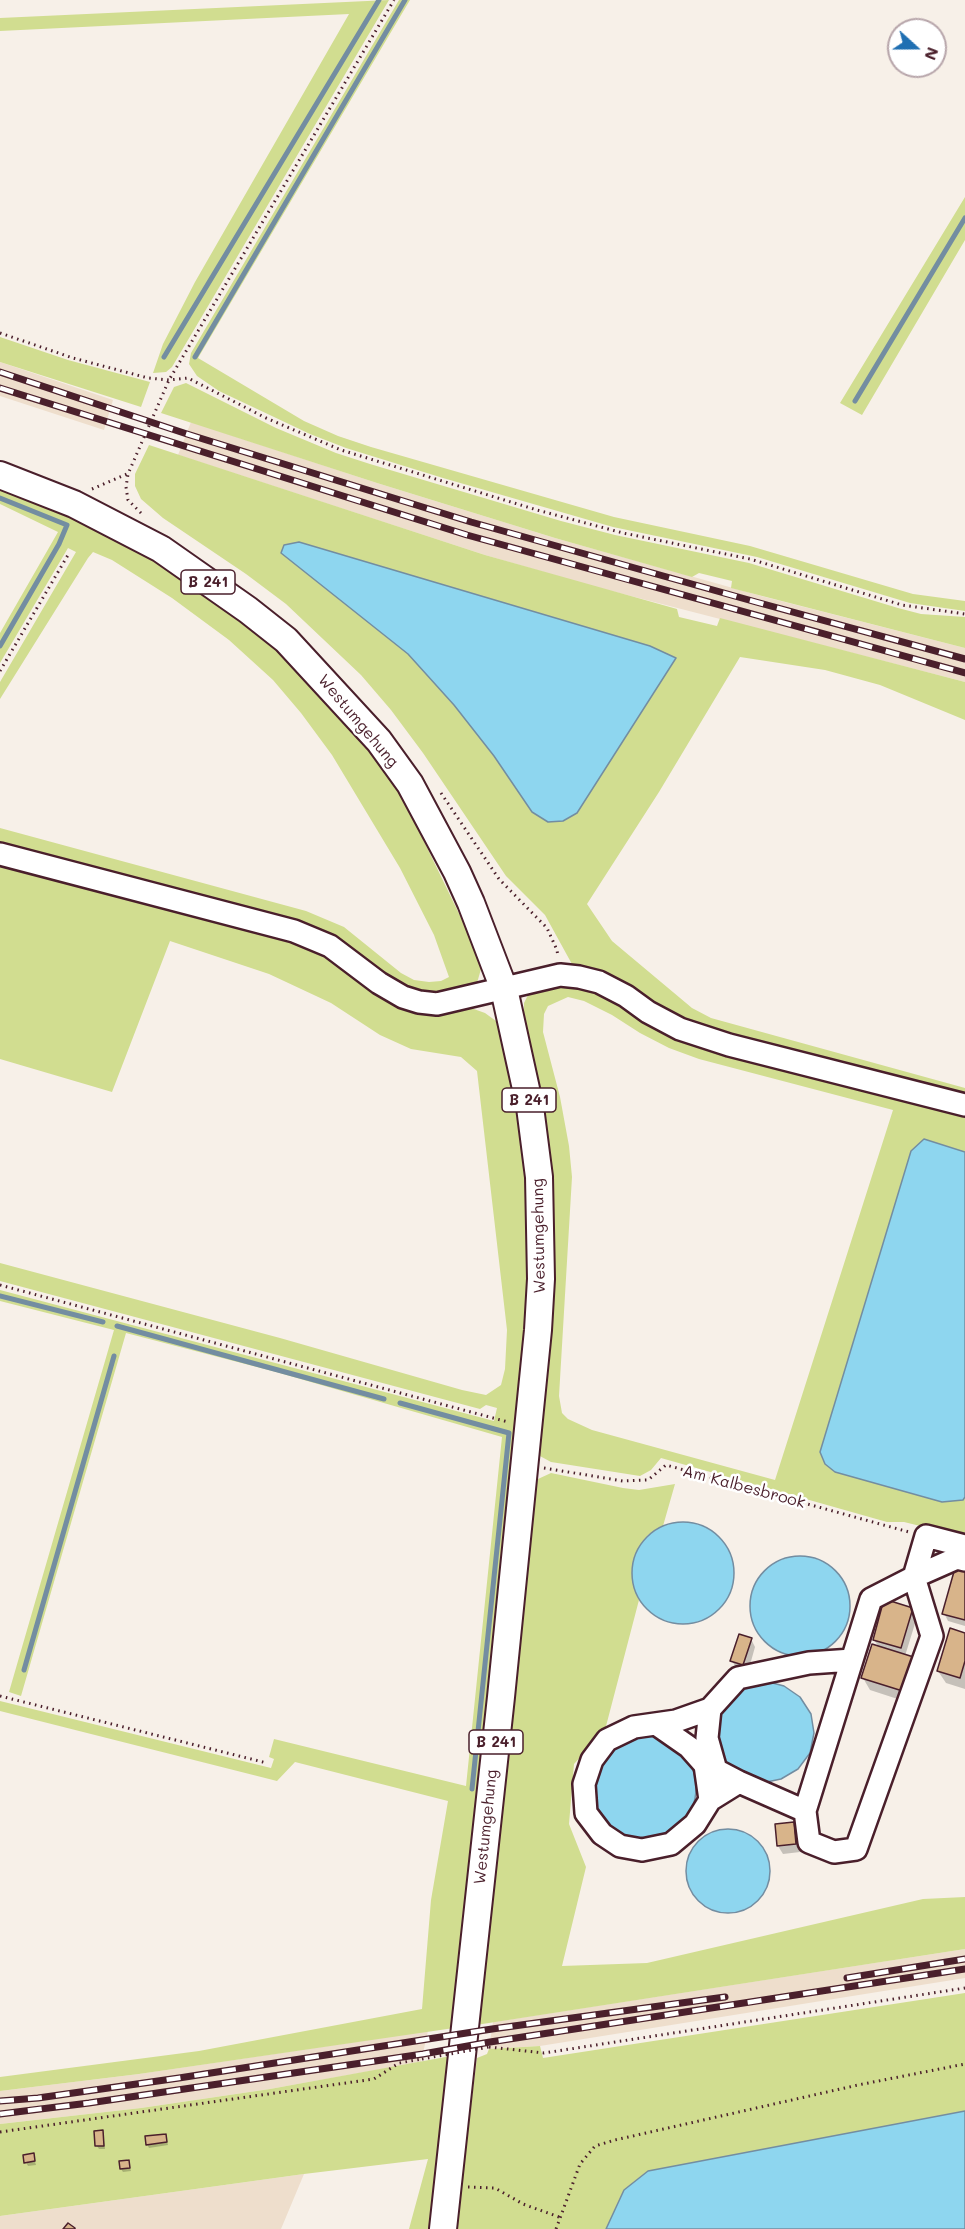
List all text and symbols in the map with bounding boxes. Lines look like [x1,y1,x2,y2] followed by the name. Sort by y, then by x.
[887,18,947,78] north arrow
[920,44,944,63] text: N
[181,570,235,594] road number: B 241
[314,671,402,771] street label: Westumgehung
[502,1088,556,1112] road number: B 241
[528,1178,550,1294] street label: Westumgehung
[681,1461,807,1513] street label: Am Kalbesbrook
[469,1730,523,1754] road number: B 241
[470,1769,502,1885] street label: Westumgehung

